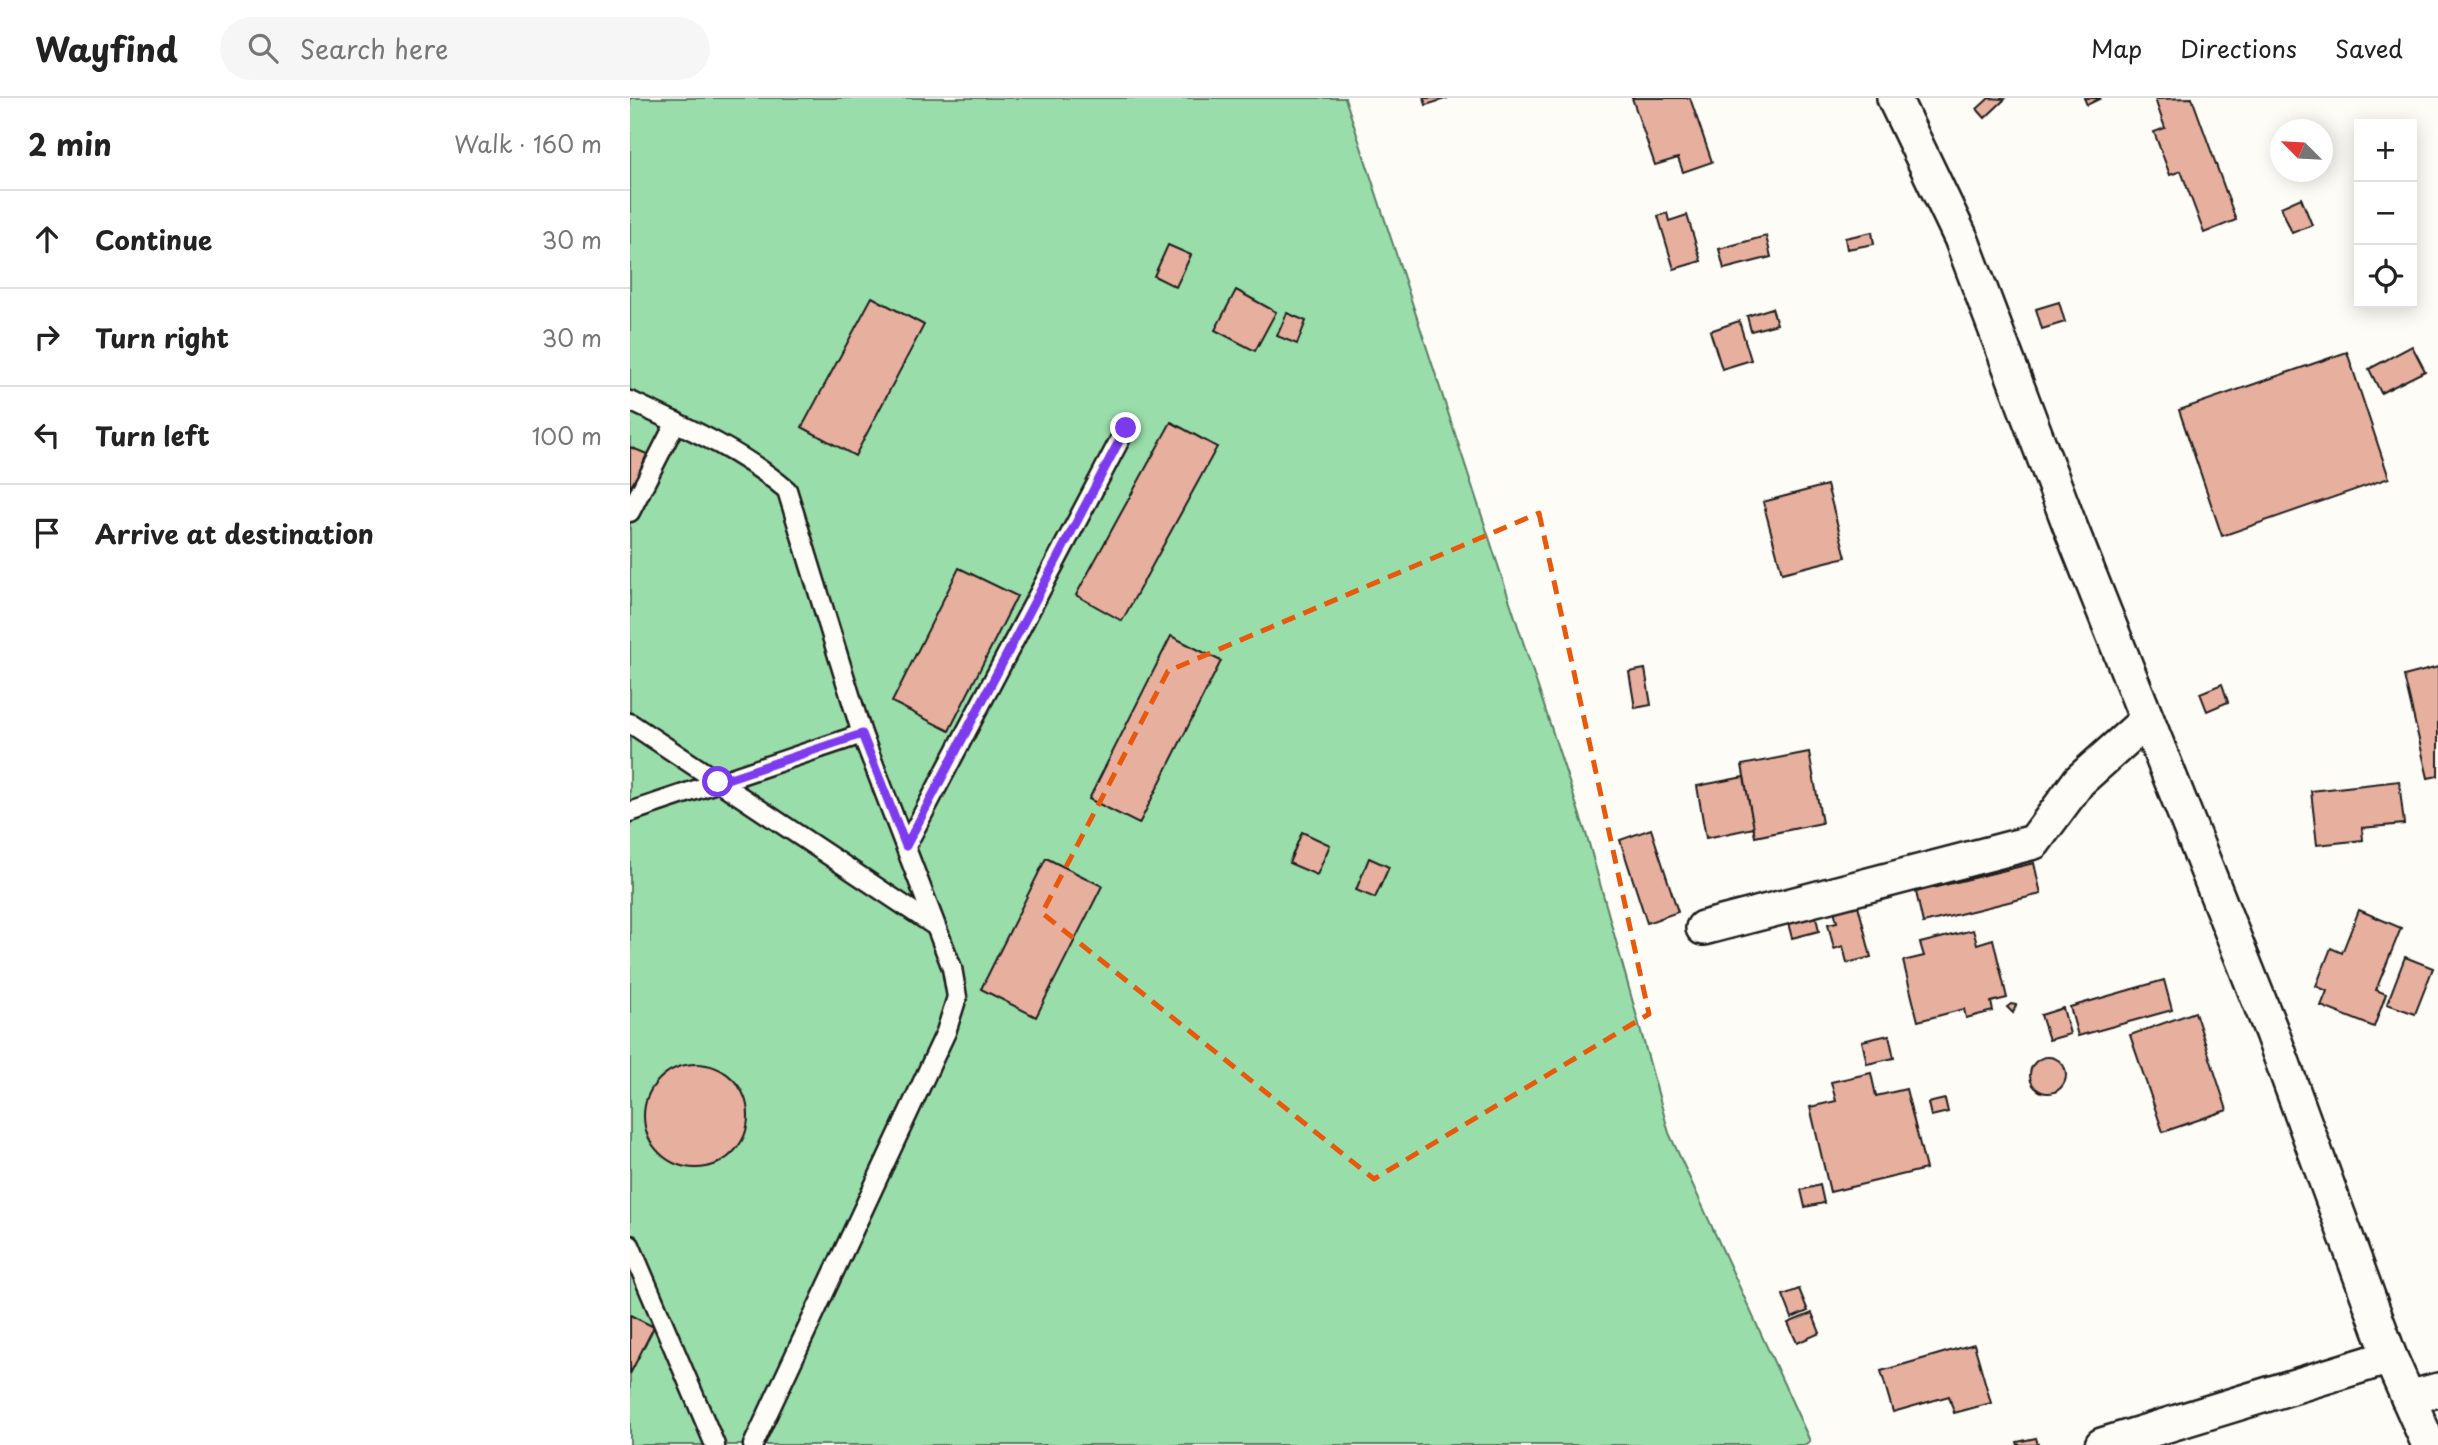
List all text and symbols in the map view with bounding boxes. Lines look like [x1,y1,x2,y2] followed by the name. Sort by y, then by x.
[220,17,710,80] search box
[35,23,178,73] text: Wayfind
[244,29,282,67] icon: search
[300,29,448,68] text: Search here
[2091,30,2142,66] text: Map
[2180,30,2297,66] text: Directions
[2335,30,2403,66] text: Saved
[2270,119,2333,182] north arrow
[2354,119,2417,308] map controls
[2354,119,2417,182] button: +
[28,121,112,166] text: 2 min
[454,126,602,161] text: Walk · 160 m
[2354,182,2417,245] button: −
[28,220,66,258] icon: ahead
[95,220,212,259] text: Continue
[541,222,602,257] text: 30 m
[2354,245,2417,308] button: locate
[28,318,66,356] icon: right
[95,318,229,357] text: Turn right
[541,320,602,355] text: 30 m
[1110,412,1141,443] route end
[28,416,66,454] icon: left
[95,416,210,455] text: Turn left
[532,418,602,453] text: 100 m
[28,514,66,552] icon: arrive
[95,514,374,553] text: Arrive at destination
[702,766,733,797] route start

